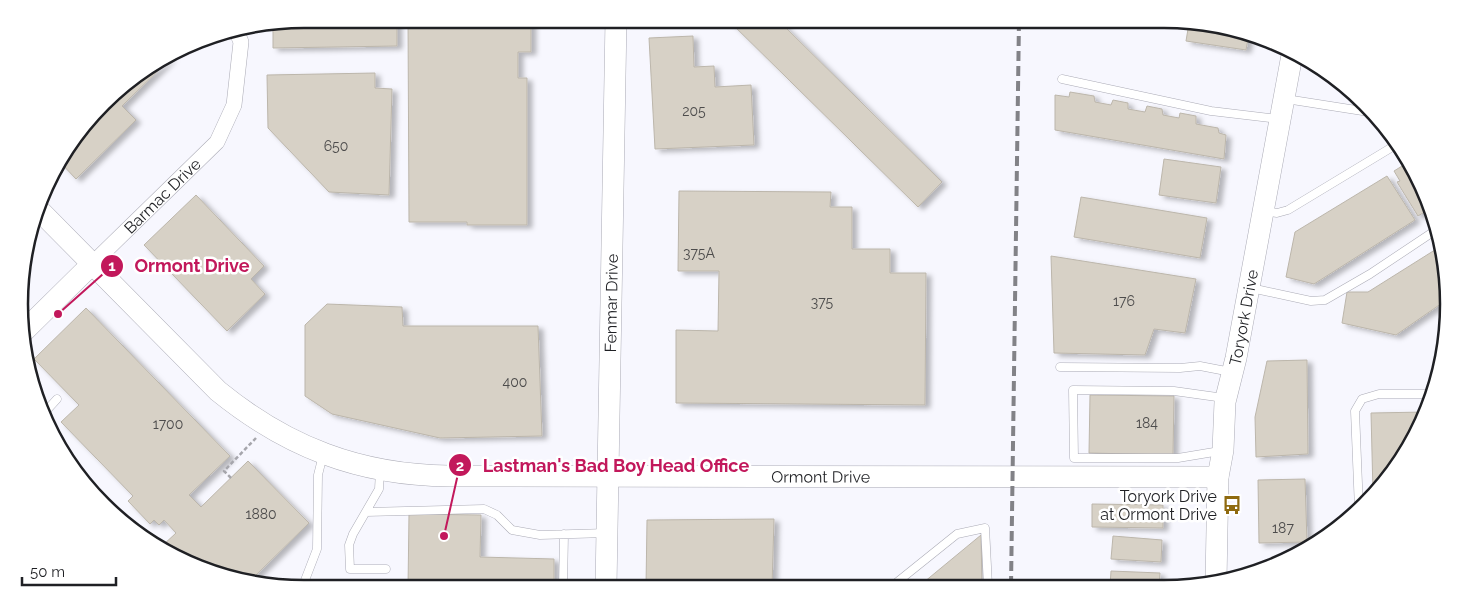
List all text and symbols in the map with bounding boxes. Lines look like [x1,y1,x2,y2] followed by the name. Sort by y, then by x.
[682,103,706,119] house number: 205
[324,138,348,154] house number: 650
[120,154,204,237] street label: Barmac Drive
[683,245,715,261] house number: 375A
[100,249,260,282] callout: Ormont Drive
[601,254,621,353] street label: Fenmar Drive
[135,255,250,276] text: Ormont Drive
[108,257,116,275] text: 1
[1225,268,1262,368] street label: Toryork Drive
[1113,293,1135,309] house number: 176
[811,294,834,310] house number: 375
[503,374,527,390] house number: 400
[1136,415,1158,431] house number: 184
[153,416,183,432] house number: 1700
[448,449,760,482] callout: Lastman's Bad Boy Head Office
[483,455,749,476] text: Lastman's Bad Boy Head Office
[456,457,464,475] text: 2
[771,467,870,486] street label: Ormont Drive
[1100,487,1217,524] place label: Toryork Drive at Ormont Drive
[1221,494,1243,516] bus stop icon: Toryork Drive at Ormont Drive
[245,506,277,522] house number: 1880
[1272,520,1294,536] house number: 187
[22,554,116,586] scale bar
[30,563,65,581] text: 50 m

